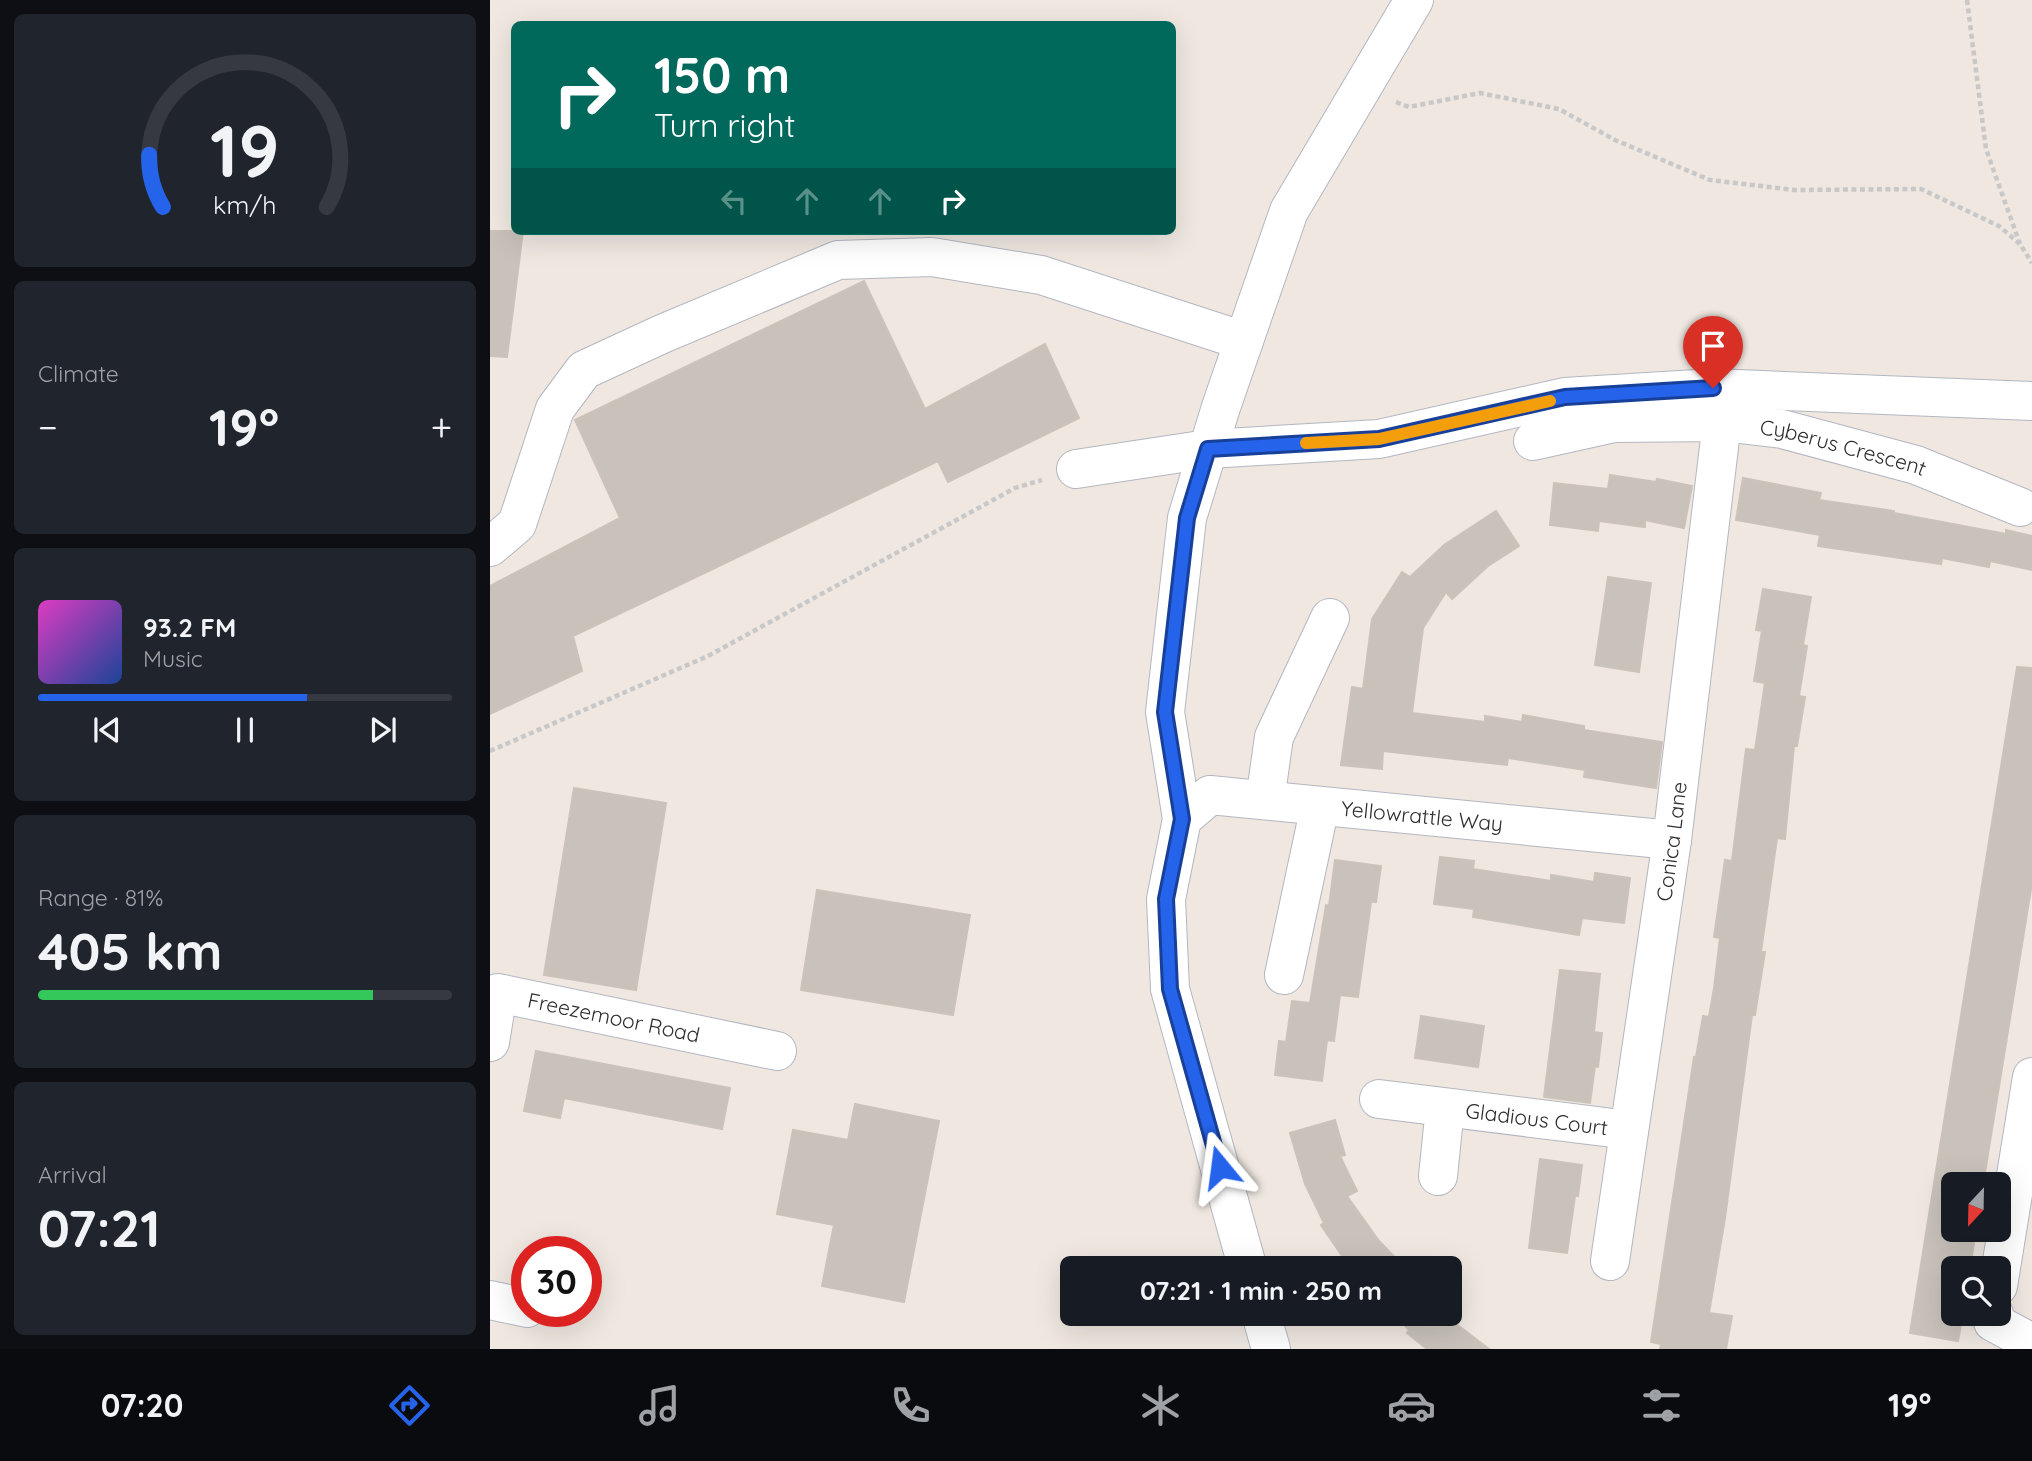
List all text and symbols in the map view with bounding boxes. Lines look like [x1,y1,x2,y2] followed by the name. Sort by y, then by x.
[654,44,790,105] text: 150 m
[539,49,630,140] icon: right
[210,104,280,195] text: 19
[654,105,795,145] text: Turn right
[715,182,753,220] icon: left
[788,182,826,220] icon: ahead
[861,182,899,220] icon: ahead
[934,182,972,220] icon: right
[213,188,277,219] text: km/h
[1683,316,1743,388] pin
[1694,327,1732,365] icon: arrive
[38,359,119,388] text: Climate
[209,394,279,459] text: 19°
[38,403,58,451] text: −
[431,403,452,451] text: +
[1759,414,1930,481] street label: Cyberus Crescent
[143,611,236,644] text: 93.2 FM
[143,644,203,673] text: Music
[88,711,126,749] icon: previous
[226,711,264,749] icon: pause
[364,711,402,749] icon: next
[1650,780,1692,903] street label: Conica Lane
[1340,795,1504,836] street label: Yellowrattle Way
[38,883,163,912] text: Range · 81%
[38,918,223,983] text: 405 km
[525,987,702,1048] street label: Freezemoor Road
[1464,1097,1609,1140] street label: Gladious Court
[1183,1130,1257,1204] position arrow
[38,1160,107,1189] text: Arrival
[1941,1172,2011,1242] north arrow
[1941,1172,2011,1326] map controls
[38,1195,160,1260] text: 07:21
[511,1236,602,1327] speed limit sign: 30
[1941,1256,2011,1326] button: search
[1140,1274,1382,1307] text: 07:21 · 1 min · 250 m
[385,1381,434,1430] icon: directions
[635,1381,684,1430] icon: music
[886,1381,935,1430] icon: phone
[1136,1381,1185,1430] icon: climate
[1387,1381,1436,1430] icon: car
[1637,1381,1686,1430] icon: filters
[101,1385,183,1425] text: 07:20
[1888,1385,1931,1425] text: 19°

